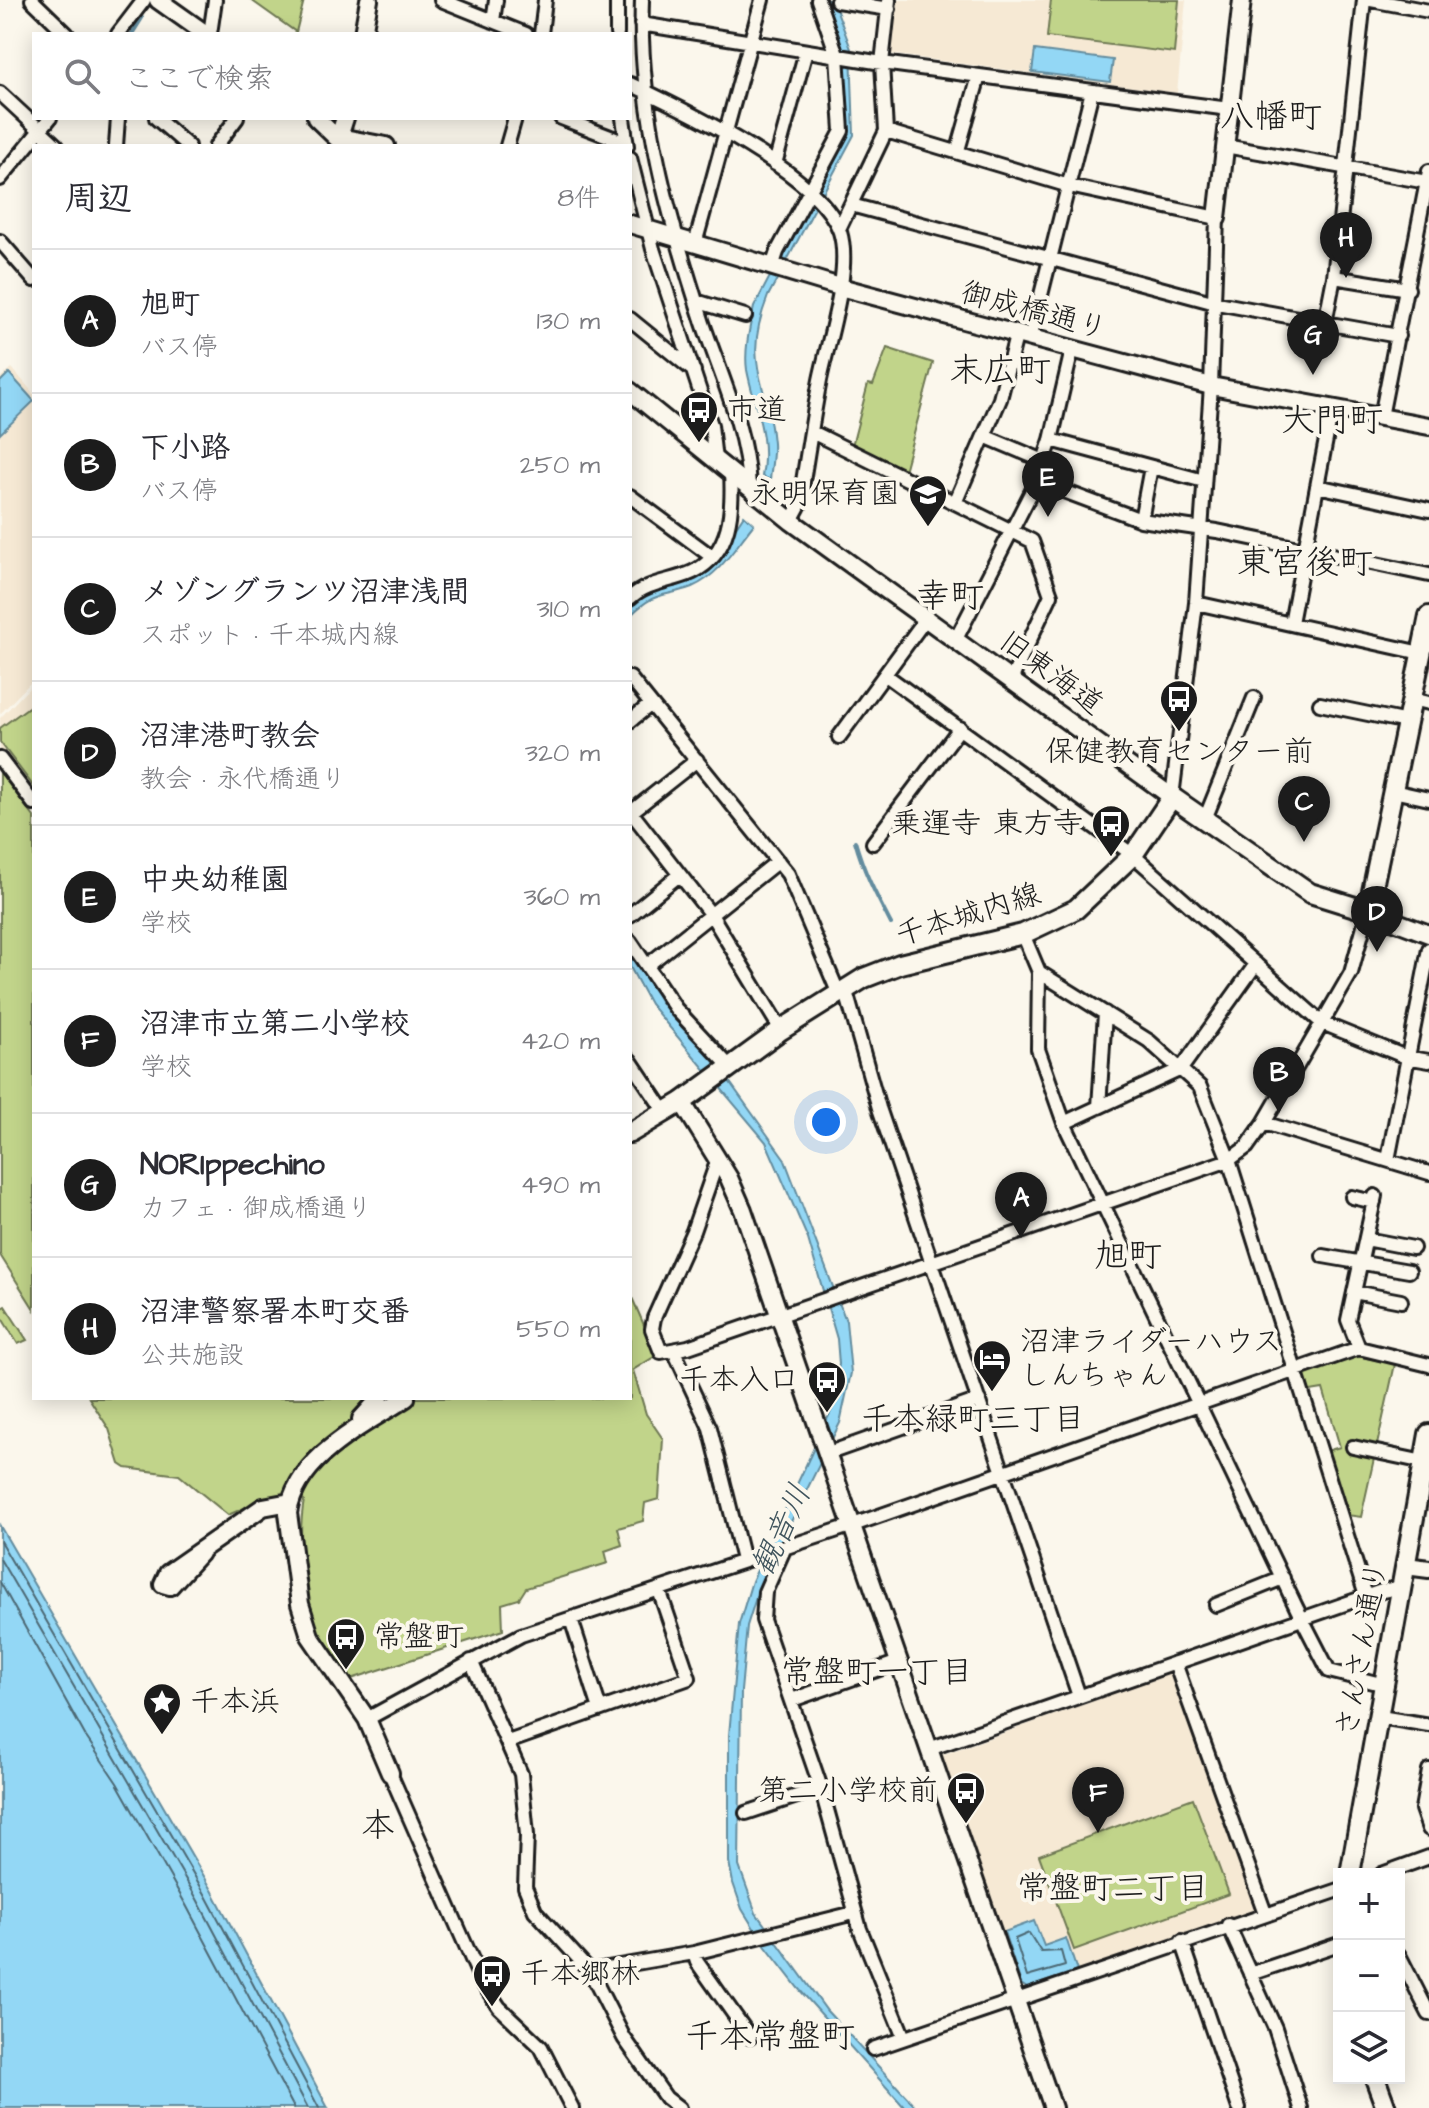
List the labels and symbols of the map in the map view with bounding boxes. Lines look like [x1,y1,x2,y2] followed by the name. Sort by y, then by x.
[1220,93,1322,141] district label: 八幡町
[1320,212,1372,278] pin: H
[956,271,1112,351] street label: 御成橋通り
[1287,309,1339,375] pin: G
[949,347,1051,395] district label: 末広町
[678,389,720,444] bus stop icon: 市道
[727,389,787,431] place label: 市道
[1281,397,1383,445] district label: 大門町
[1022,451,1074,517] pin: E
[750,473,900,515] place label: 永明保育園
[907,473,949,528] school or university icon: 永明保育園
[1237,539,1373,587] district label: 東宮後町
[916,573,984,621] district label: 幸町
[990,621,1112,725] street label: 旧東海道
[1158,678,1200,733] bus stop icon: 保健教育センター前
[1045,731,1313,773] place label: 保健教育センター前
[1278,776,1330,842] pin: C
[891,803,1083,845] place label: 乗運寺 東方寺
[1090,803,1132,858] bus stop icon: 乗運寺 東方寺
[890,873,1046,957] street label: 千本城内線
[1351,886,1403,952] pin: D
[1253,1047,1305,1113] pin: B
[806,1102,846,1142] your location
[995,1172,1047,1238] pin: A
[1094,1232,1162,1280] district label: 旭町
[1020,1321,1282,1397] place label: 沼津ライダーハウス しんちゃん
[971,1338,1013,1393] hotel icon: 沼津ライダーハウス しんちゃん
[679,1359,799,1401] place label: 千本入口
[806,1359,848,1414] bus stop icon: 千本入口
[861,1397,1085,1442] district label: 千本緑町三丁目
[741,1477,823,1583] water label: 観音川
[1326,1558,1398,1740] street label: さんさん通り
[325,1616,367,1671] bus stop icon: 常盤町
[374,1616,464,1658] place label: 常盤町
[781,1650,973,1695] district label: 常盤町一丁目
[141,1681,183,1736] place icon: 千本浜
[190,1681,280,1723] place label: 千本浜
[1072,1767,1124,1833] pin: F
[758,1770,938,1812] place label: 第二小学校前
[945,1770,987,1825] bus stop icon: 第二小学校前
[361,1802,395,1850] district label: 本
[1017,1866,1209,1911] district label: 常盤町二丁目
[471,1953,513,2008] bus stop icon: 千本郷林
[520,1953,640,1995] place label: 千本郷林
[685,2013,855,2061] district label: 千本常盤町

